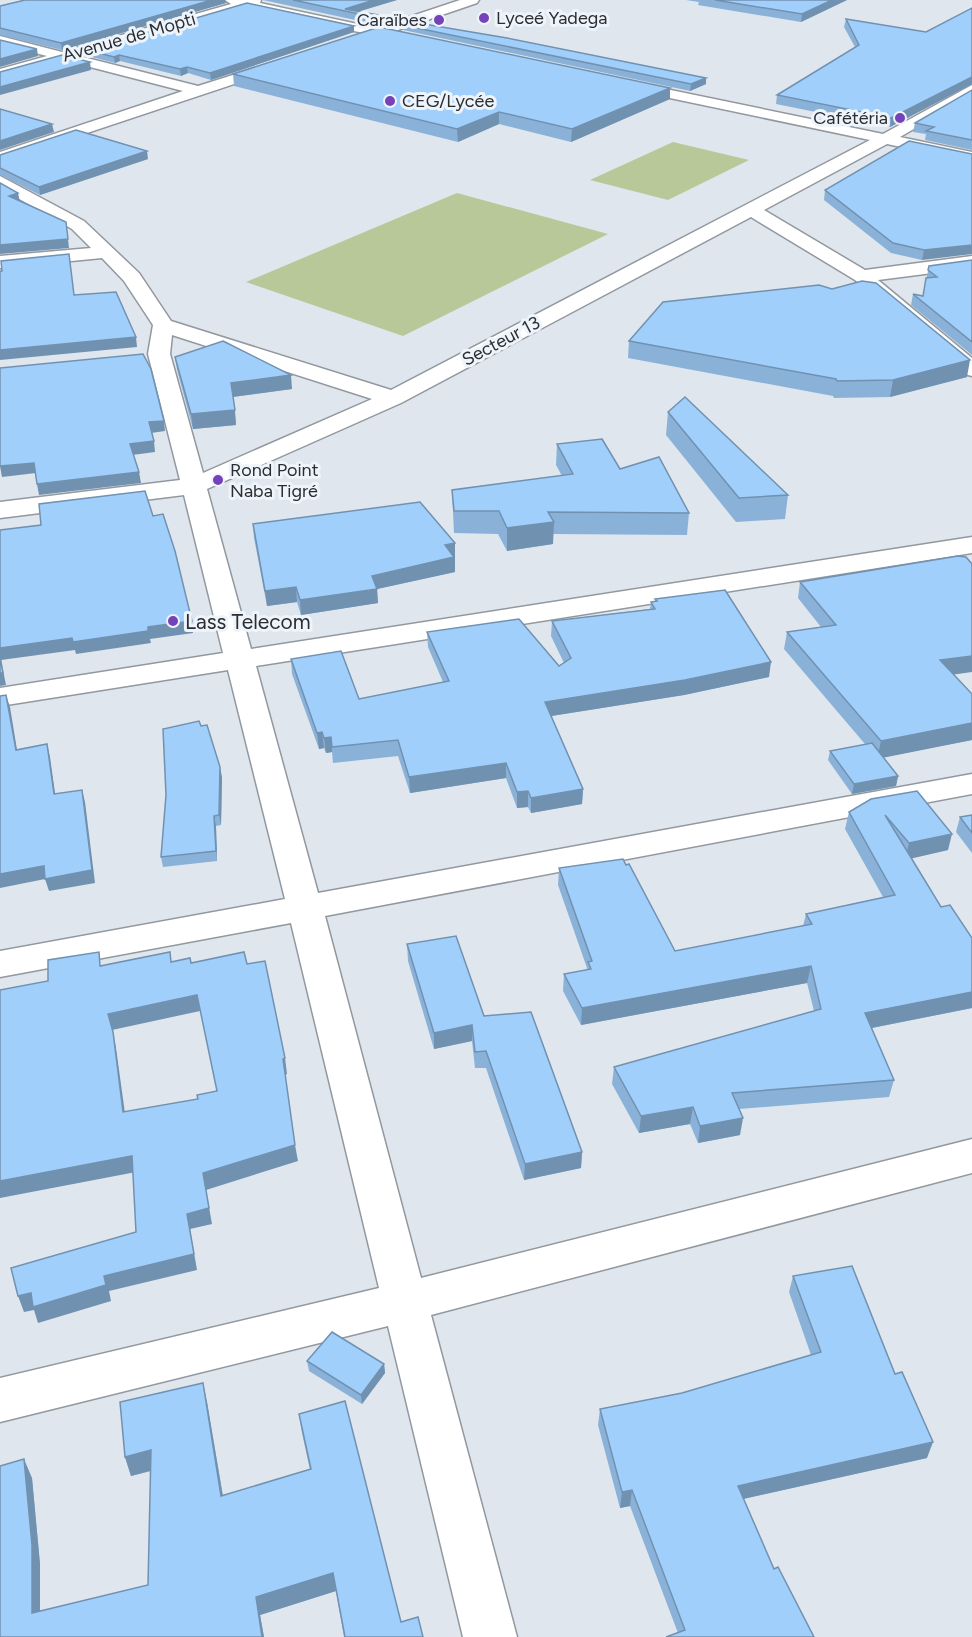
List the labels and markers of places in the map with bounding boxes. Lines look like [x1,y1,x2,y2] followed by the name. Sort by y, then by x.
[496,7,607,29] place label: Lyceé Yadega
[357,9,427,31] place label: Caraïbes
[477,11,491,25] marker: Lyceé Yadega
[432,13,446,27] marker: Caraïbes
[402,90,494,112] place label: CEG/Lycée
[383,94,397,108] marker: CEG/Lycée
[813,107,888,129] place label: Cafétéria
[893,111,907,125] marker: Cafétéria
[230,459,319,502] place label: Rond Point Naba Tigré
[211,473,225,487] marker: Rond Point Naba Tigré
[185,609,311,634] place label: Lass Telecom
[166,614,180,628] marker: Lass Telecom

